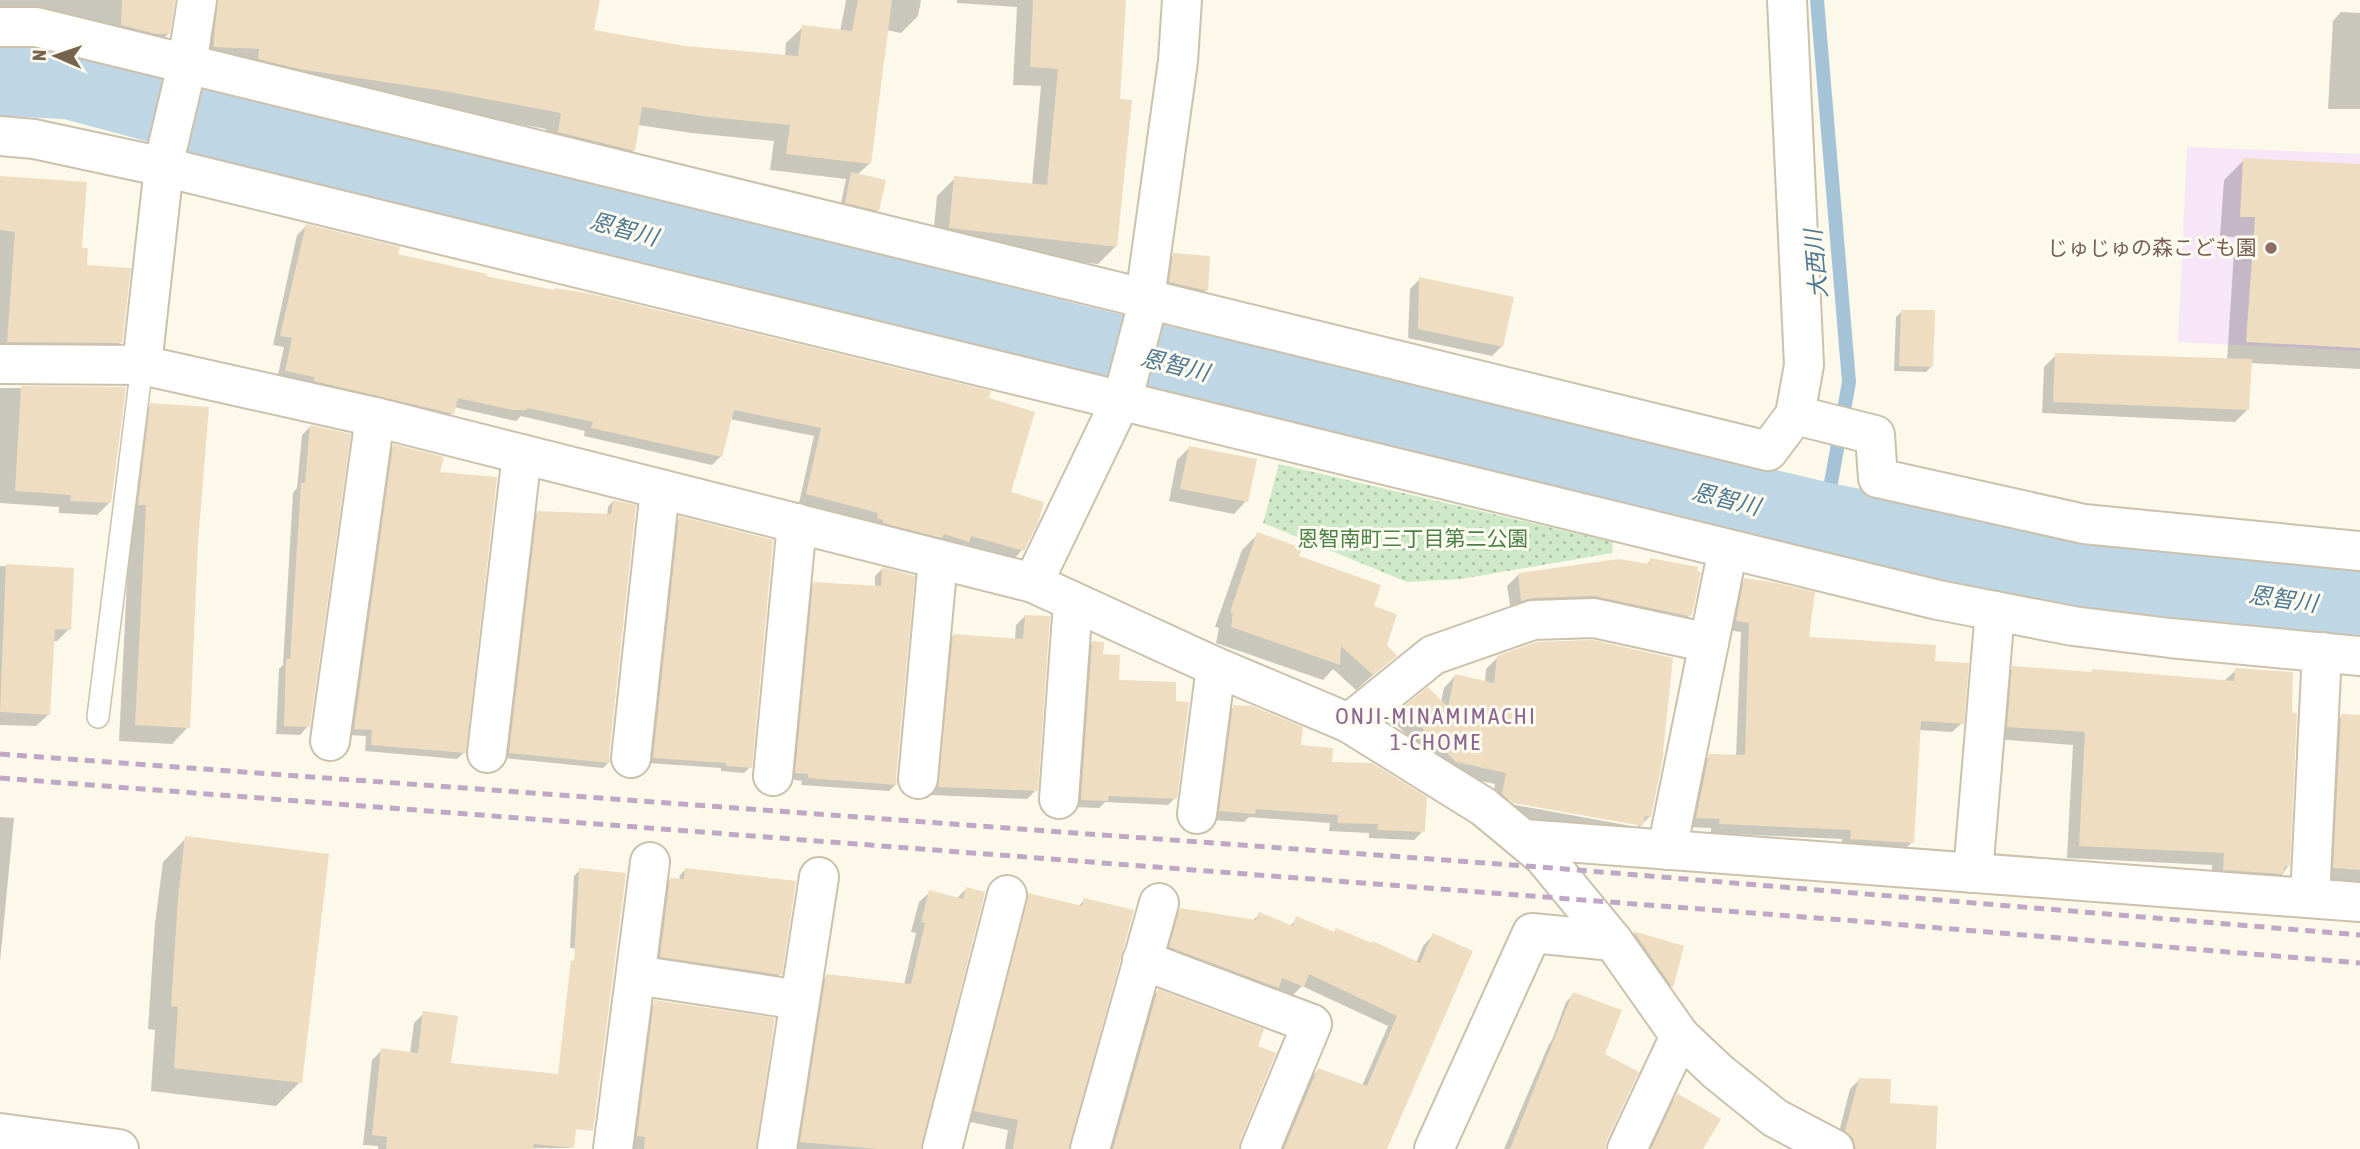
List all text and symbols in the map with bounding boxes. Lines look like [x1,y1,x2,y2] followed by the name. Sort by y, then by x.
[21,21,91,91] north arrow
[28,49,50,61] text: N
[587,208,664,251] water label: 恩智川
[1800,226,1832,300] water label: 大西川
[2047,235,2257,259] place label: じゅじゅの森こども園
[2263,240,2279,256] marker: じゅじゅの森こども園
[1138,344,1215,387] water label: 恩智川
[1689,478,1766,521] water label: 恩智川
[1298,526,1529,550] park label: 恩智南町三丁目第二公園
[2247,581,2322,617] water label: 恩智川
[1335,703,1537,755] district label: ONJI-MINAMIMACHI 1-CHOME

